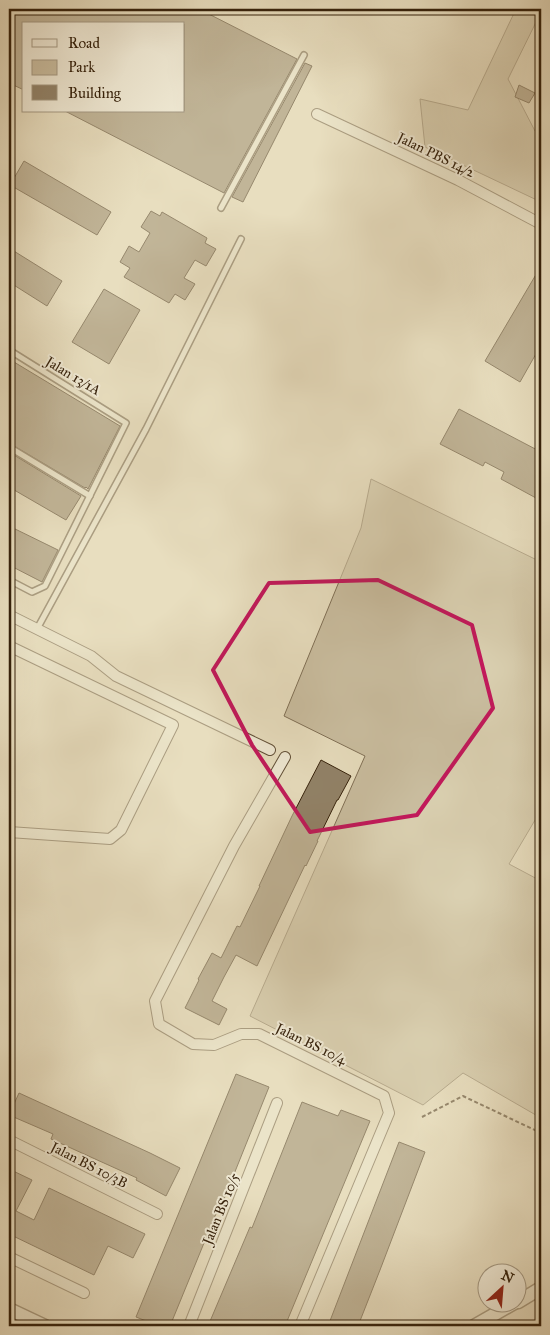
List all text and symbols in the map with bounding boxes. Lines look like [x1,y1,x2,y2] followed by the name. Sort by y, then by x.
[22,22,185,112] legend
[68,34,100,52] text: Road
[68,58,95,76] text: Park
[68,84,122,102] text: Building
[392,128,477,182] street label: Jalan PBS 14/2
[40,352,104,400] street label: Jalan 13/1A
[271,1019,350,1070] street label: Jalan BS 10/4
[45,1137,130,1193] street label: Jalan BS 10/3B
[198,1170,244,1250] street label: Jalan BS 10/5
[478,1262,528,1312] north arrow
[498,1267,517,1287] text: N

